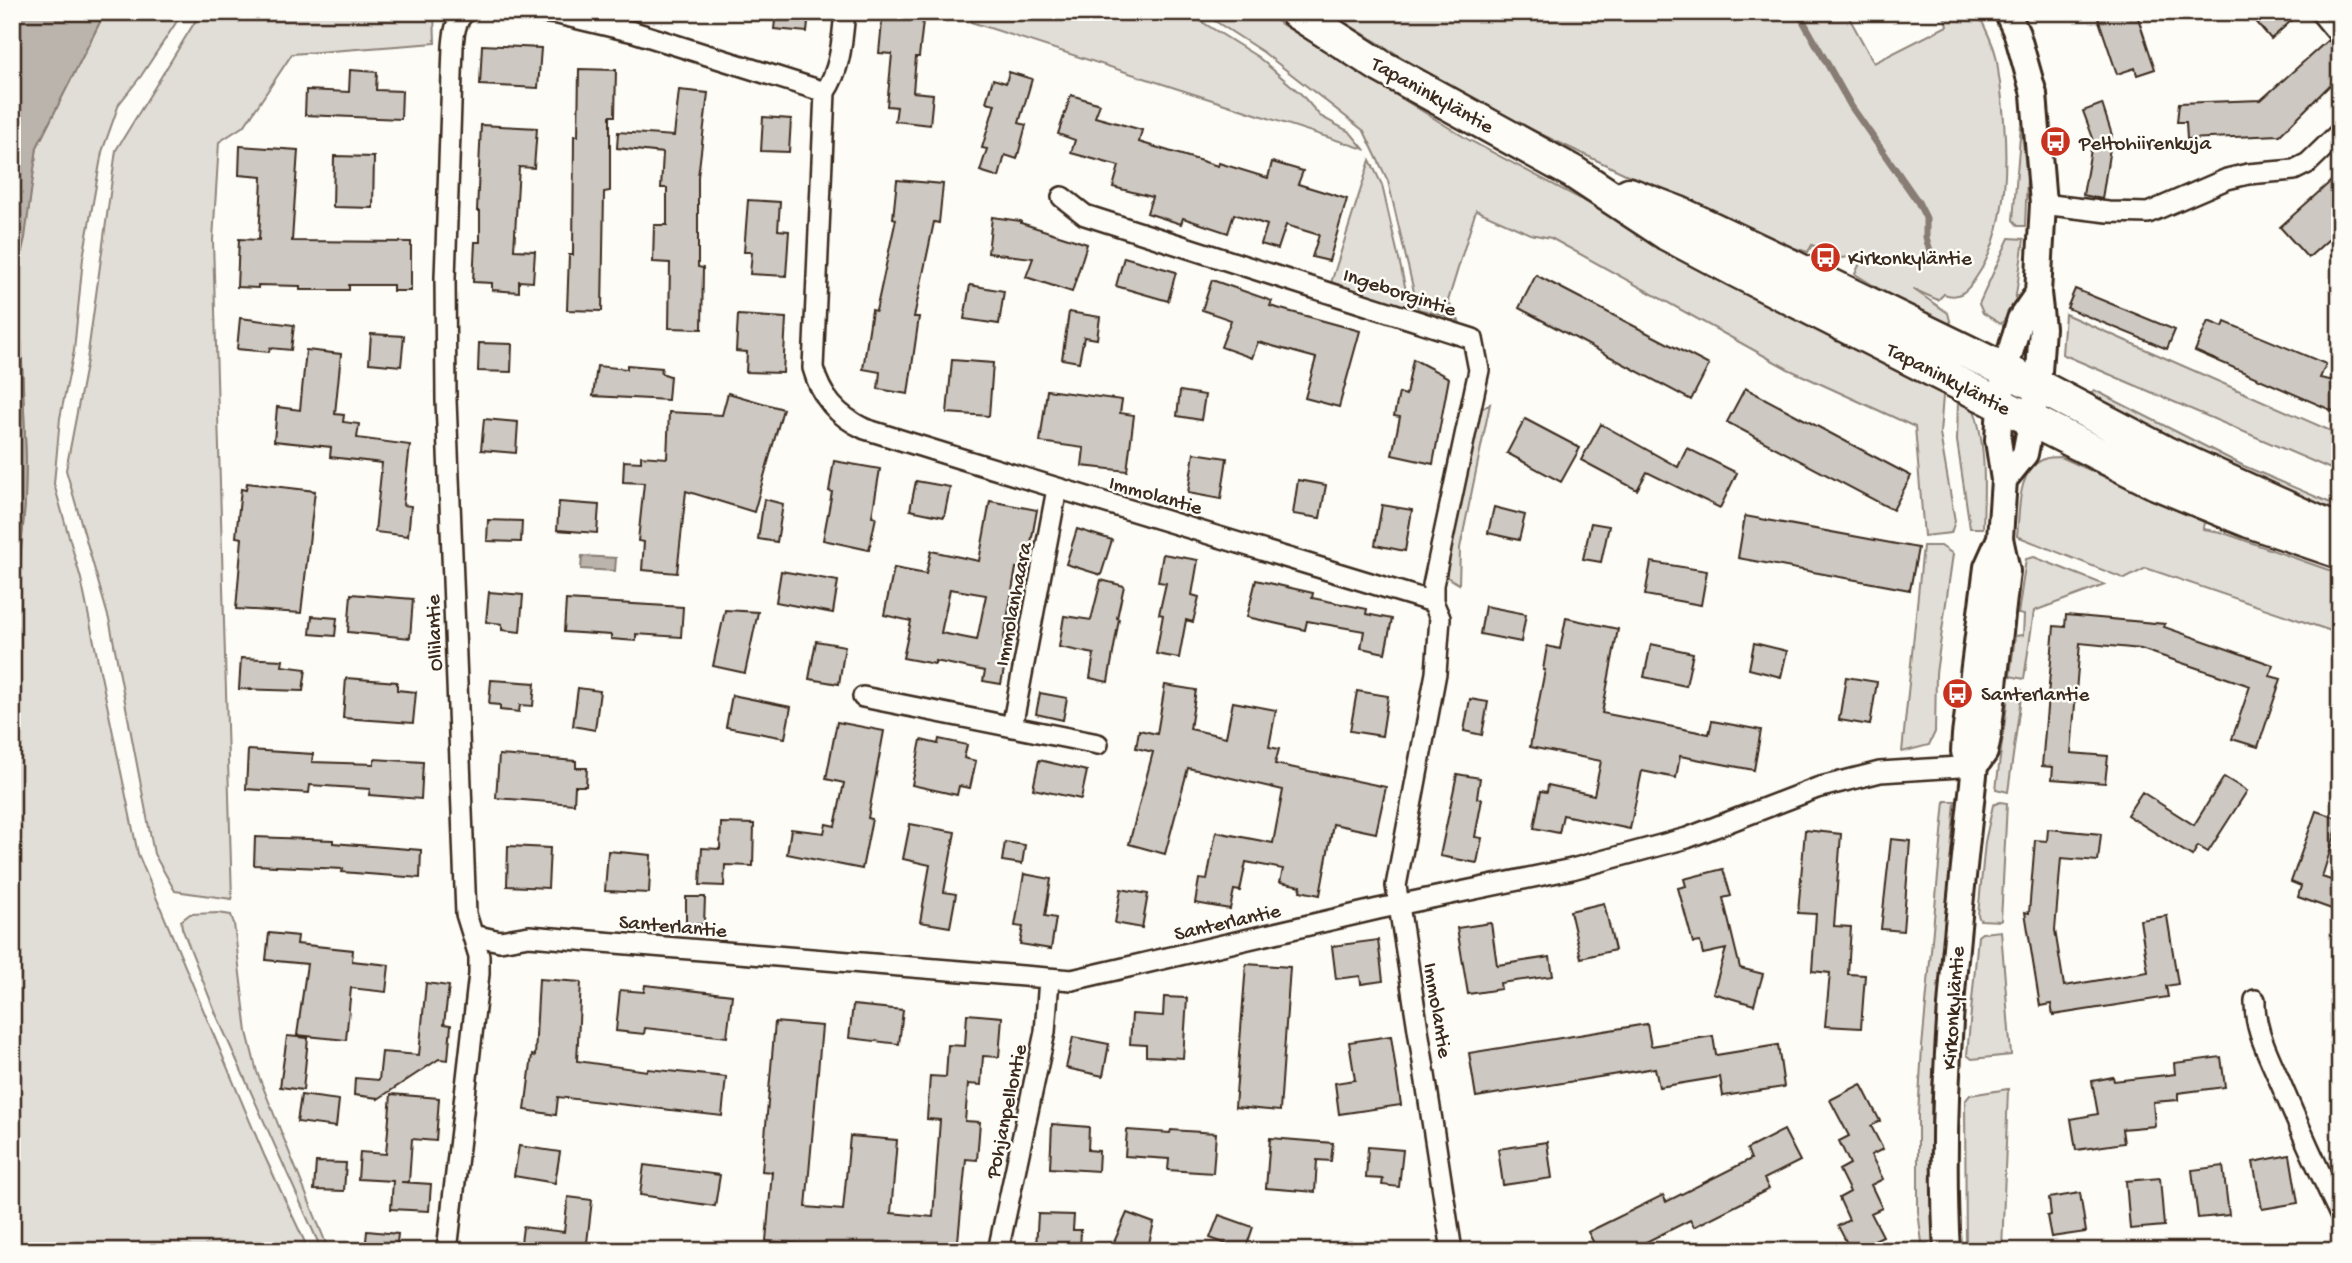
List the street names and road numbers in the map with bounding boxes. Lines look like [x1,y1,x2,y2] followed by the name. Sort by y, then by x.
[1365,53,1498,142] street label: Tapaninkyläntie
[1339,264,1460,325] street label: Ingeborgintie
[1880,339,2015,424] street label: Tapaninkyläntie
[1105,472,1206,523] street label: Immolantie
[991,539,1040,669] street label: Immolanhaara
[423,593,450,672] street label: Ollilantie
[1172,900,1285,949] street label: Santerlantie
[618,911,729,946] street label: Santerlantie
[1939,945,1972,1071] street label: Kirkonkyläntie
[1416,961,1456,1061] street label: Immolantie
[982,1041,1035,1182] street label: Pohjanpellontie

